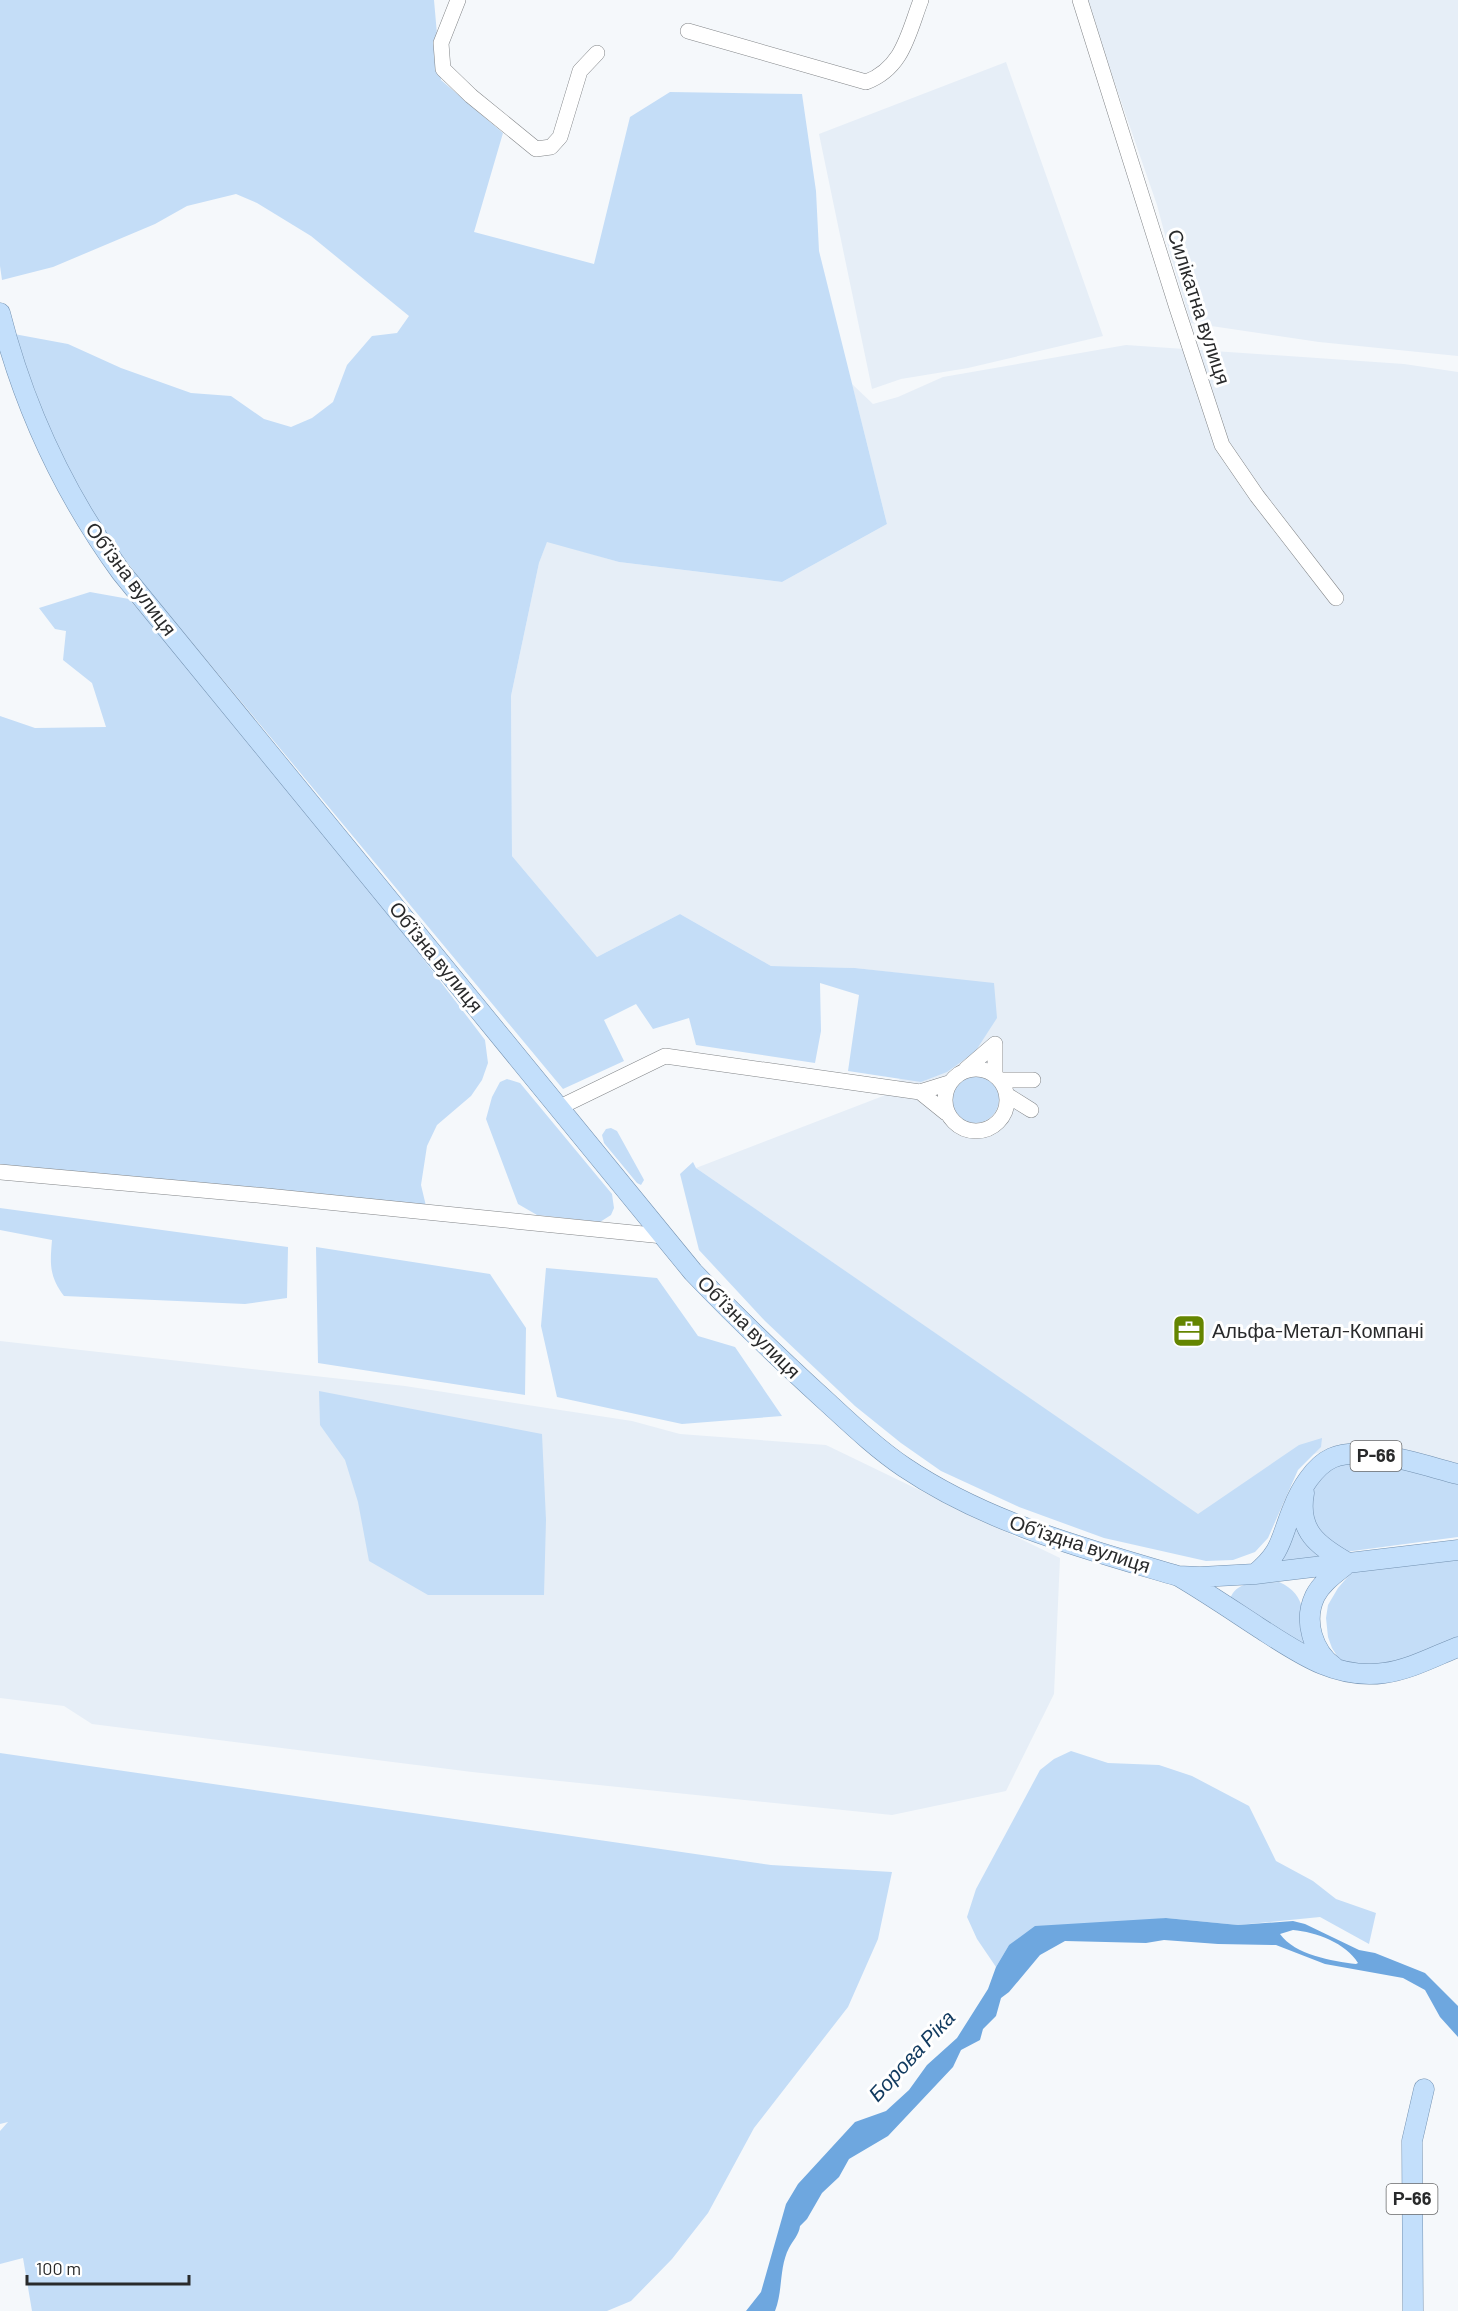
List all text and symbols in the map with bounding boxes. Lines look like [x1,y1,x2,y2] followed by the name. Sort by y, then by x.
[1164,226,1236,387] street label: Силікатна вулиця
[81,517,182,640] street label: Об’їзна вулиця
[385,896,489,1017] street label: Об’їзна вулиця
[693,1270,806,1383] street label: Об’їзна вулиця
[1171,1313,1207,1349] office icon: Альфа-Метал-Компані
[1212,1318,1424,1342] place label: Альфа-Метал-Компані
[1350,1441,1402,1471] road number: Р-66
[1007,1509,1154,1577] street label: Об’їздна вулиця
[862,2004,959,2106] water label: Борова Ріка
[1386,2184,1438,2214] road number: Р-66
[27,2248,189,2286] scale bar
[36,2257,81,2279] text: 100 m

